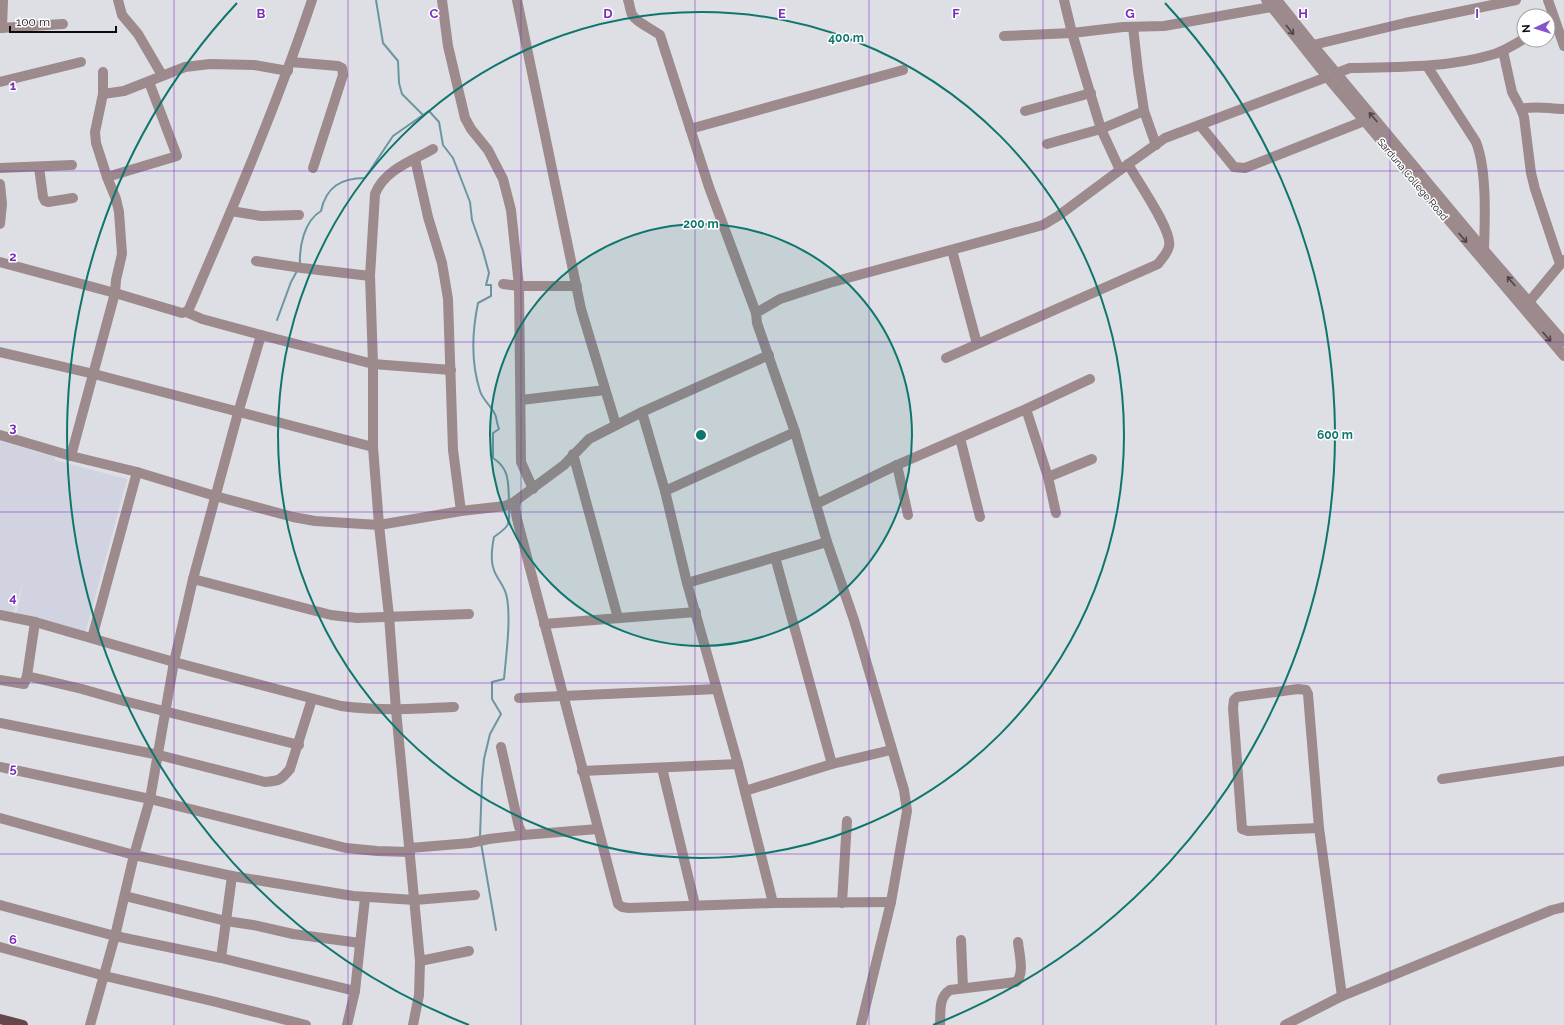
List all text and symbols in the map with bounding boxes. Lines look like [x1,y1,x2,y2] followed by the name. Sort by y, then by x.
[257,6,266,21] text: B
[430,6,439,21] text: C
[603,6,613,21] text: D
[778,6,786,21] text: E
[952,6,960,21] text: F
[1125,6,1135,21] text: G
[1298,6,1308,21] text: H
[1475,6,1479,21] text: I
[10,8,116,34] scale bar
[1516,8,1556,48] north arrow
[16,15,50,29] text: 100 m
[1520,24,1533,33] text: N
[1286,25,1294,36] one-way arrow
[828,31,864,45] text: 400 m
[10,78,17,93] text: 1
[1369,112,1378,122] one-way arrow
[1375,136,1450,223] street label: Sarduna College Road
[683,217,719,231] text: 200 m
[1458,233,1467,243] one-way arrow
[9,249,17,264] text: 2
[1506,276,1515,286] one-way arrow
[1543,331,1552,342] one-way arrow
[9,420,17,435] text: 3
[694,428,708,442] centre of rings
[1317,428,1353,442] text: 600 m
[9,590,17,605] text: 4
[9,761,17,776] text: 5
[9,932,17,947] text: 6

